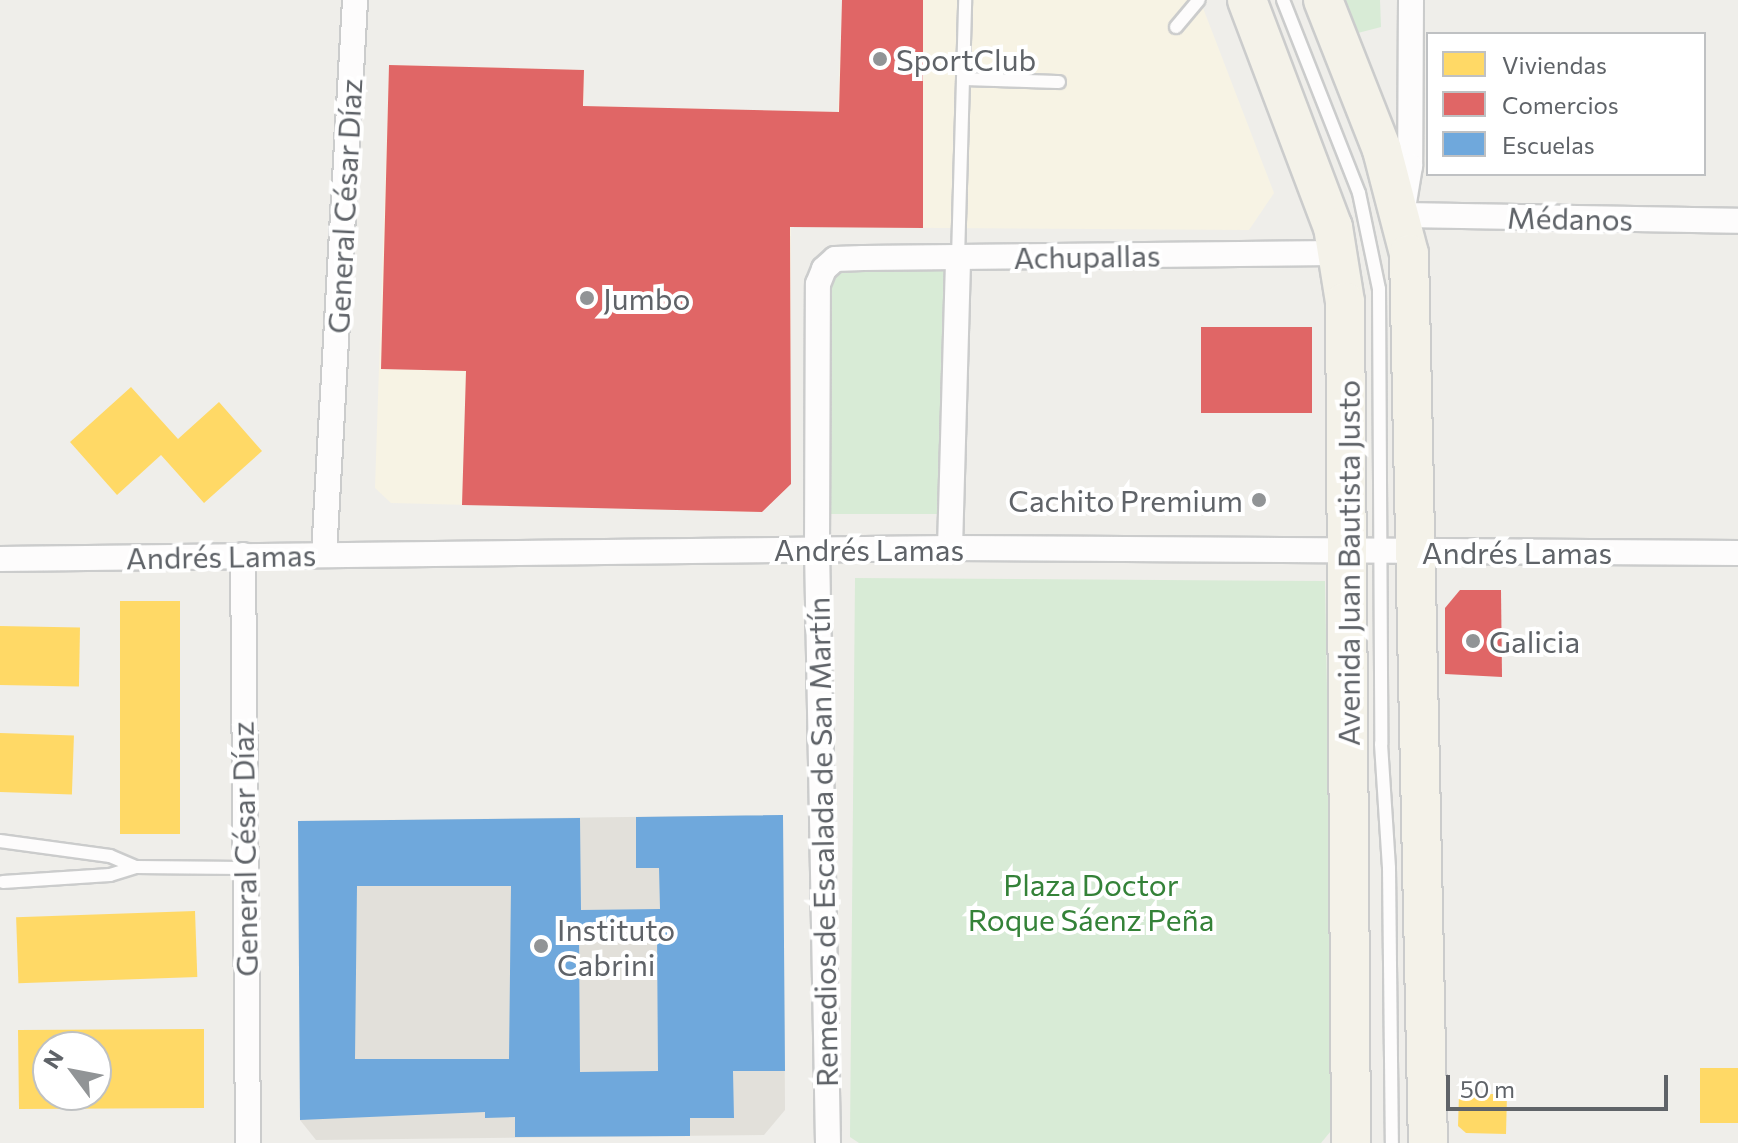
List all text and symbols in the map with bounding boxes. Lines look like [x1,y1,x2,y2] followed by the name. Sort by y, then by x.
[1426,32,1706,176] legend
[896,41,1036,77] place label: SportClub
[871,50,889,68] marker: SportClub
[1502,50,1607,79] text: Viviendas
[319,78,369,334] street label: General César Díaz
[1502,90,1619,119] text: Comercios
[1502,130,1595,159] text: Escuelas
[1507,199,1633,237] street label: Médanos
[1013,237,1161,275] street label: Achupallas
[603,280,690,316] place label: Jumbo
[578,289,596,307] marker: Jumbo
[1330,380,1366,746] street label: Avenida Juan Bautista Justo
[1008,482,1243,518] place label: Cachito Premium
[1250,491,1268,509] marker: Cachito Premium
[774,531,964,567] street label: Andrés Lamas
[1422,534,1612,570] street label: Andrés Lamas
[126,536,316,576] street label: Andrés Lamas
[800,597,844,1087] street label: Remedios de Escalada de San Martín
[1489,623,1580,659] place label: Galicia
[1464,632,1482,650] marker: Galicia
[224,721,264,977] street label: General César Díaz
[968,866,1214,936] park label: Plaza Doctor Roque Sáenz Peña
[557,911,675,982] place label: Instituto Cabrini
[532,937,550,955] marker: Instituto Cabrini
[32,1031,112,1111] north arrow
[37,1045,69,1073] text: N
[1450,1059,1672,1109] scale bar
[1460,1074,1515,1103] text: 50 m

